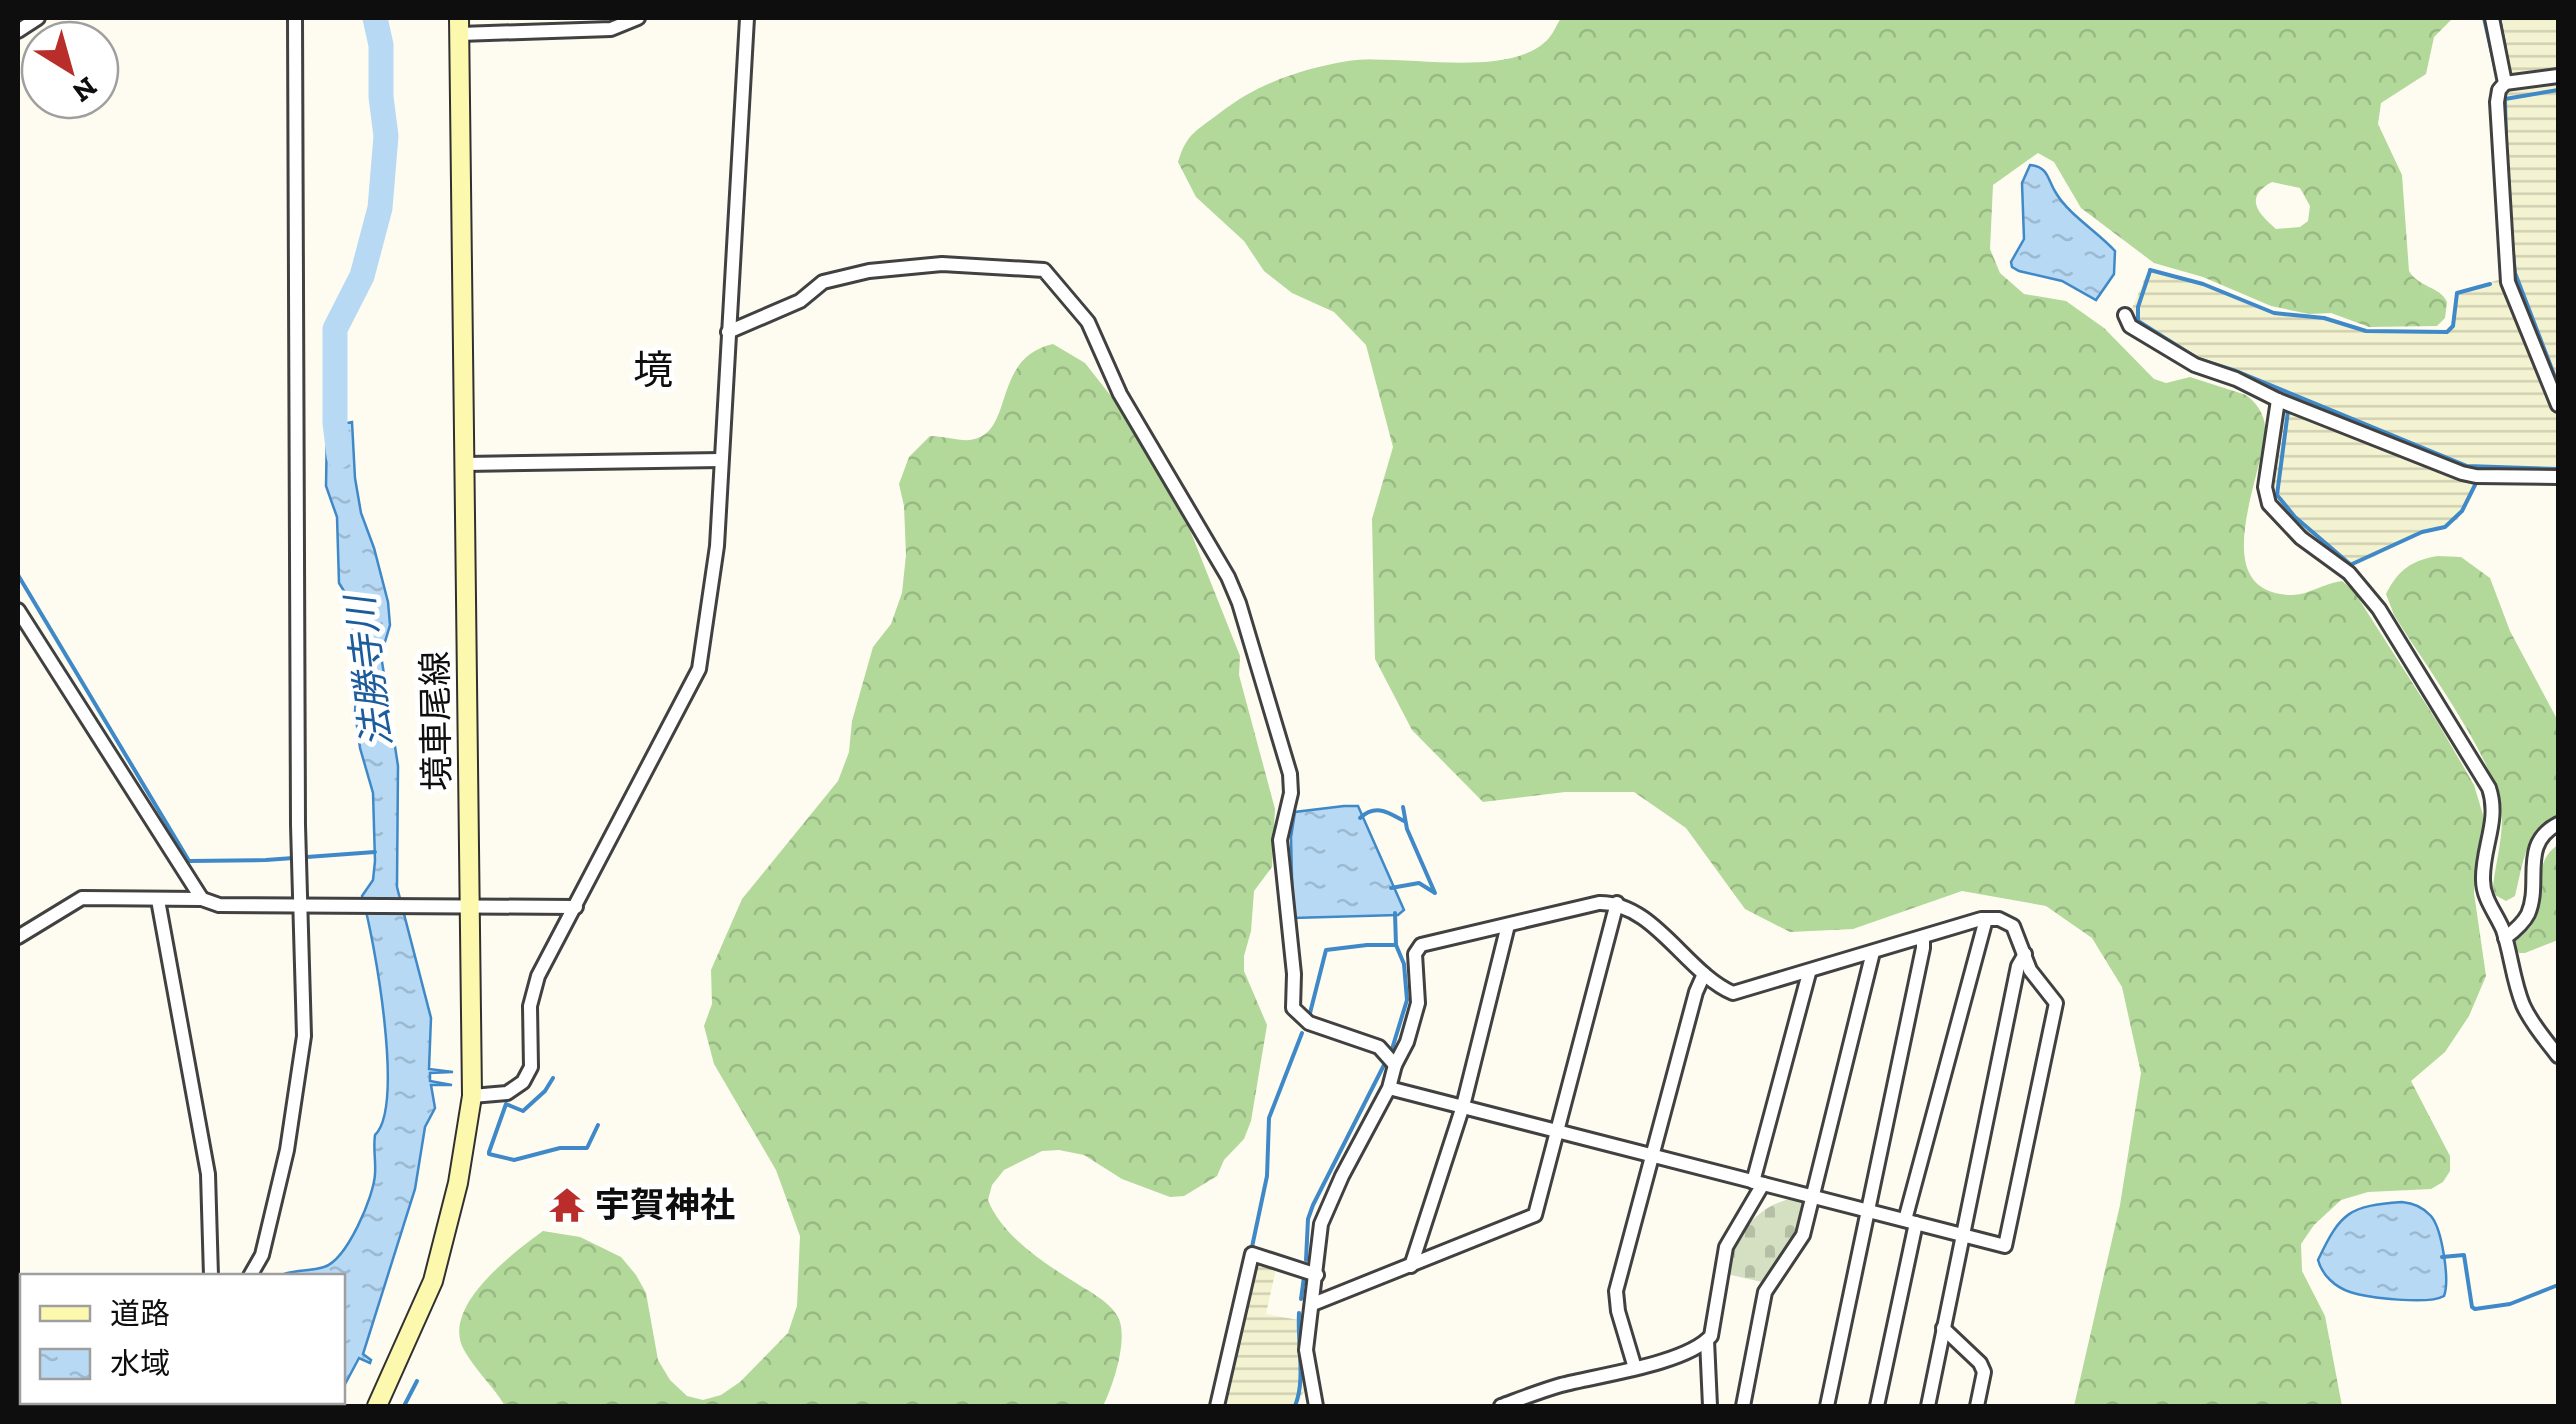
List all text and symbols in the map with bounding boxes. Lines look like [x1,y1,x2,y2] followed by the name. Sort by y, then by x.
[20,20,120,120] north arrow
[66,70,103,109] text: N
[633,346,673,394] district label: 境
[336,590,401,750] water label: 法勝寺川
[414,651,458,791] street label: 境車尾線
[595,1184,735,1226] place label: 宇賀神社
[548,1186,586,1224] temple icon: 宇賀神社
[20,1274,345,1404] legend
[110,1296,170,1332] text: 道路
[110,1346,170,1382] text: 水域

